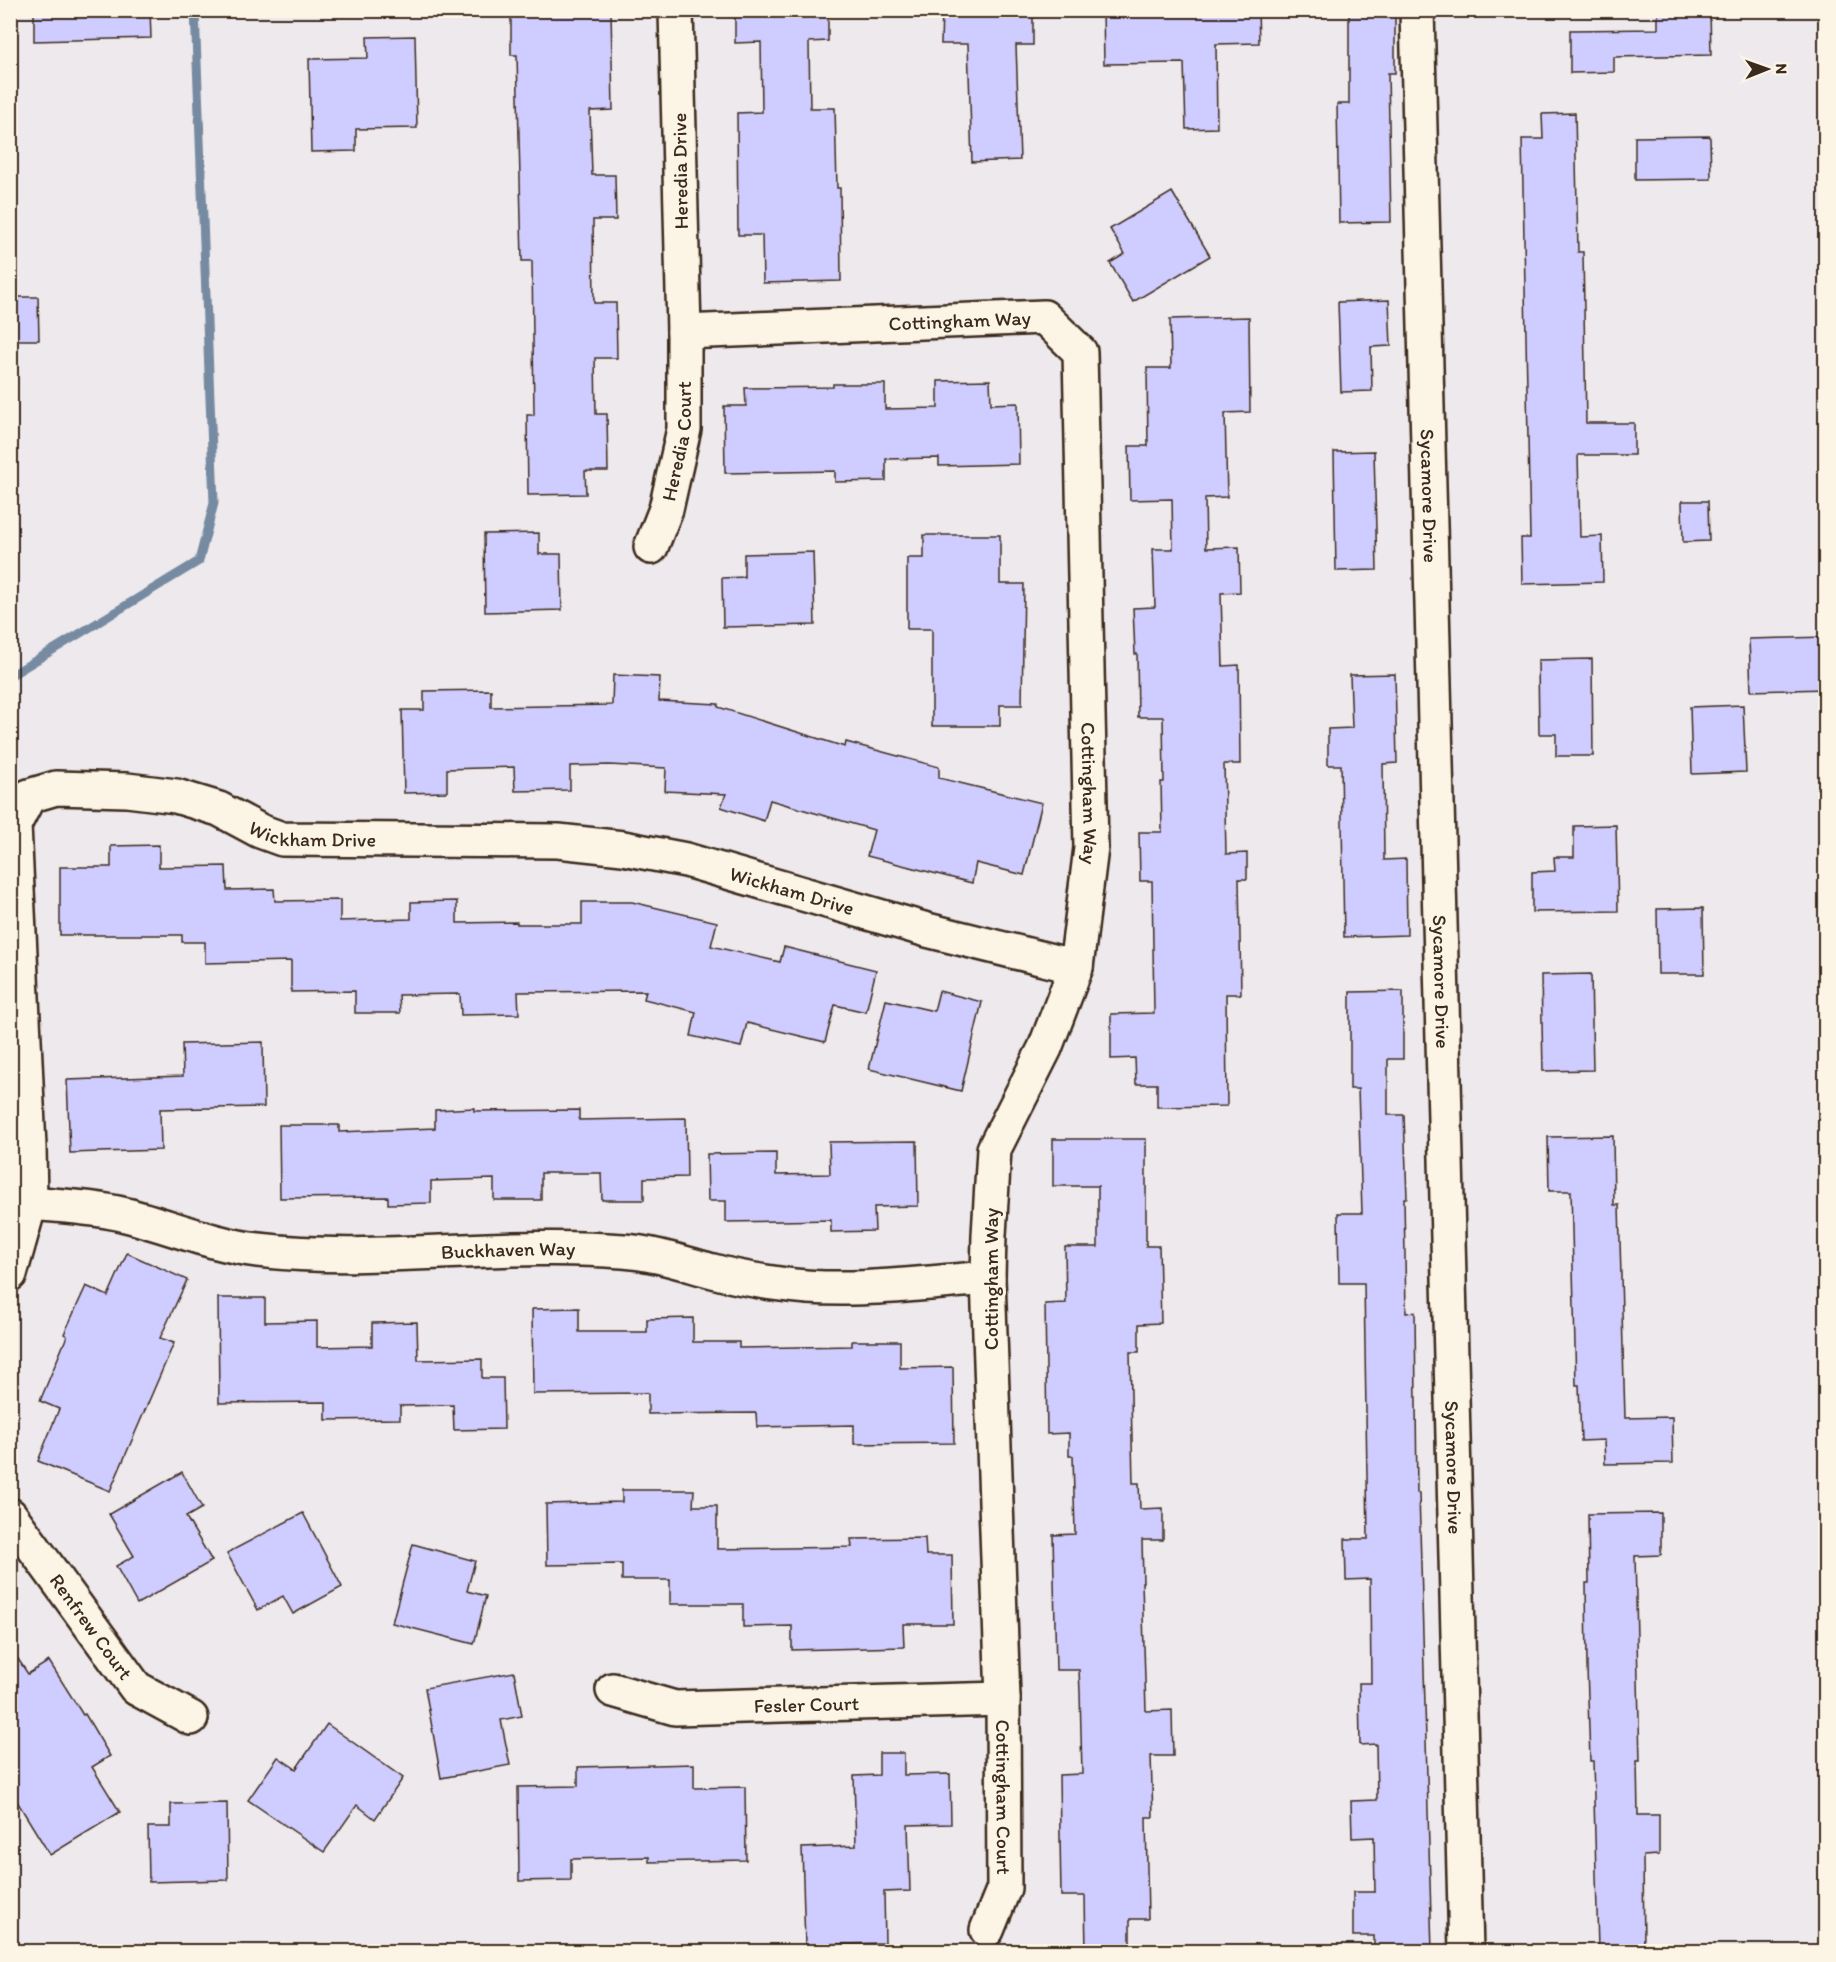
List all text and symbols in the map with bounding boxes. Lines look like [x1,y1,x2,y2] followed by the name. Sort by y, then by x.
[1737,39,1797,99] north arrow
[1772,63,1791,74] text: N
[667,112,693,230] street label: Heredia Drive
[888,306,1032,335] street label: Cottingham Way
[656,381,696,503] street label: Heredia Court
[1416,429,1443,563] street label: Sycamore Drive
[1076,722,1103,867] street label: Cottingham Way
[245,815,376,852] street label: Wickham Drive
[727,861,857,920] street label: Wickham Drive
[1428,914,1455,1049] street label: Sycamore Drive
[979,1207,1003,1350] street label: Cottingham Way
[440,1236,576,1264] street label: Buckhaven Way
[1440,1400,1467,1535] street label: Sycamore Drive
[45,1569,138,1684] street label: Renfrew Court
[753,1691,860,1718] street label: Fesler Court
[991,1719,1016,1875] street label: Cottingham Court

